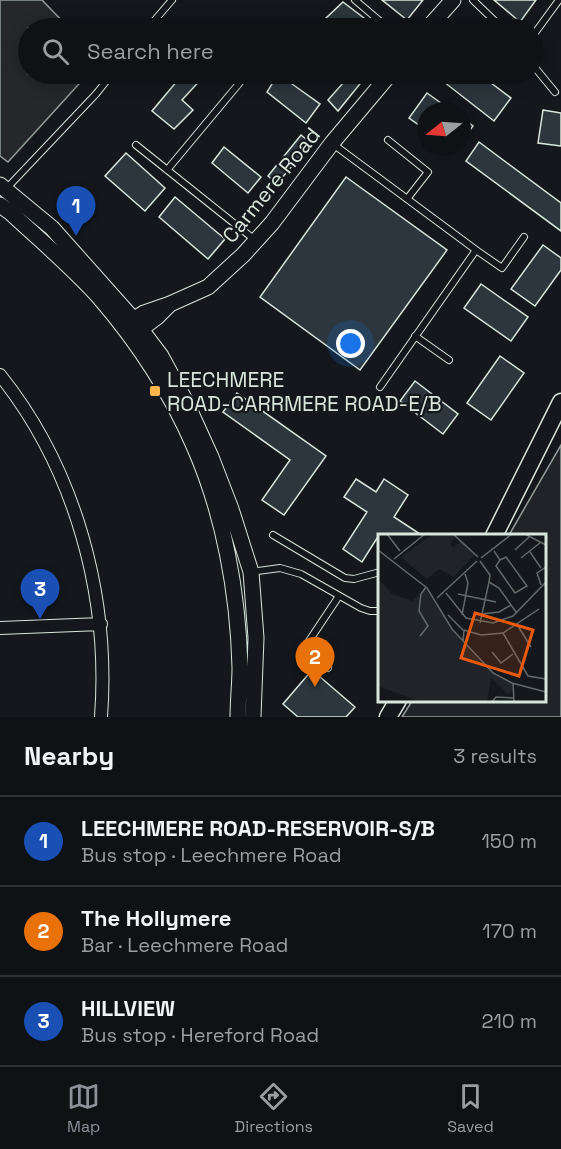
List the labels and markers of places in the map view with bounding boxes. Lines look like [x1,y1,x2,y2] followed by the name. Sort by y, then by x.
[56,186,96,236] pin: 1
[167,366,442,417] place label: LEECHMERE ROAD-CARRMERE ROAD-E/B
[148,384,162,398] marker: LEECHMERE ROAD-CARRMERE ROAD-E/B
[20,570,60,619] pin: 3
[296,638,334,687] pin: 2

